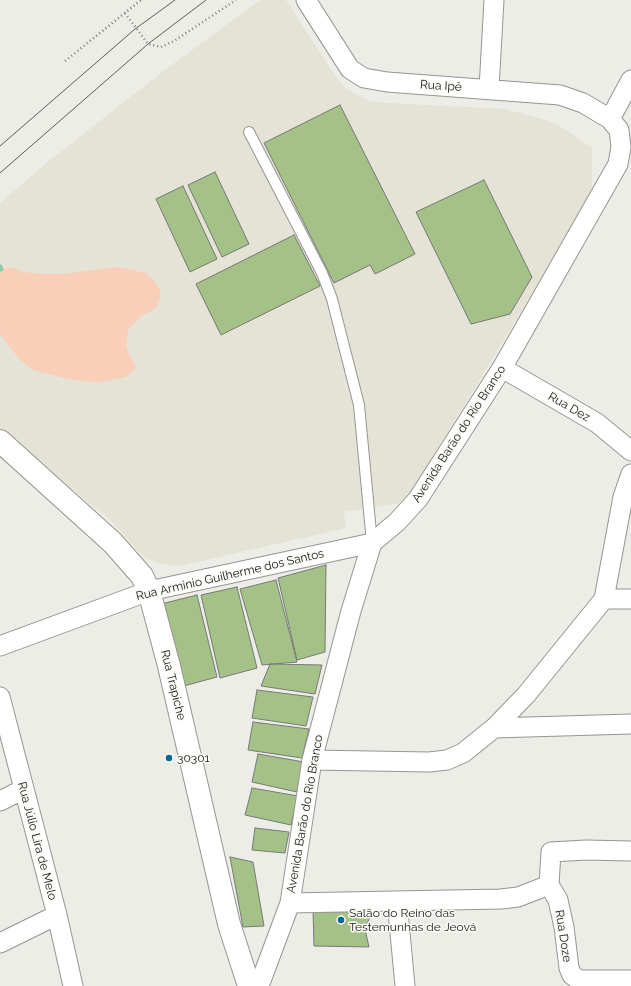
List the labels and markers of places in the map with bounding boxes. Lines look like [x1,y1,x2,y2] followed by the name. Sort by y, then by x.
[177,751,210,765] place label: 30301
[164,753,174,763] marker: 30301
[349,906,476,934] place label: Salão do Reino das Testemunhas de Jeová
[336,915,346,925] marker: Salão do Reino das Testemunhas de Jeová

